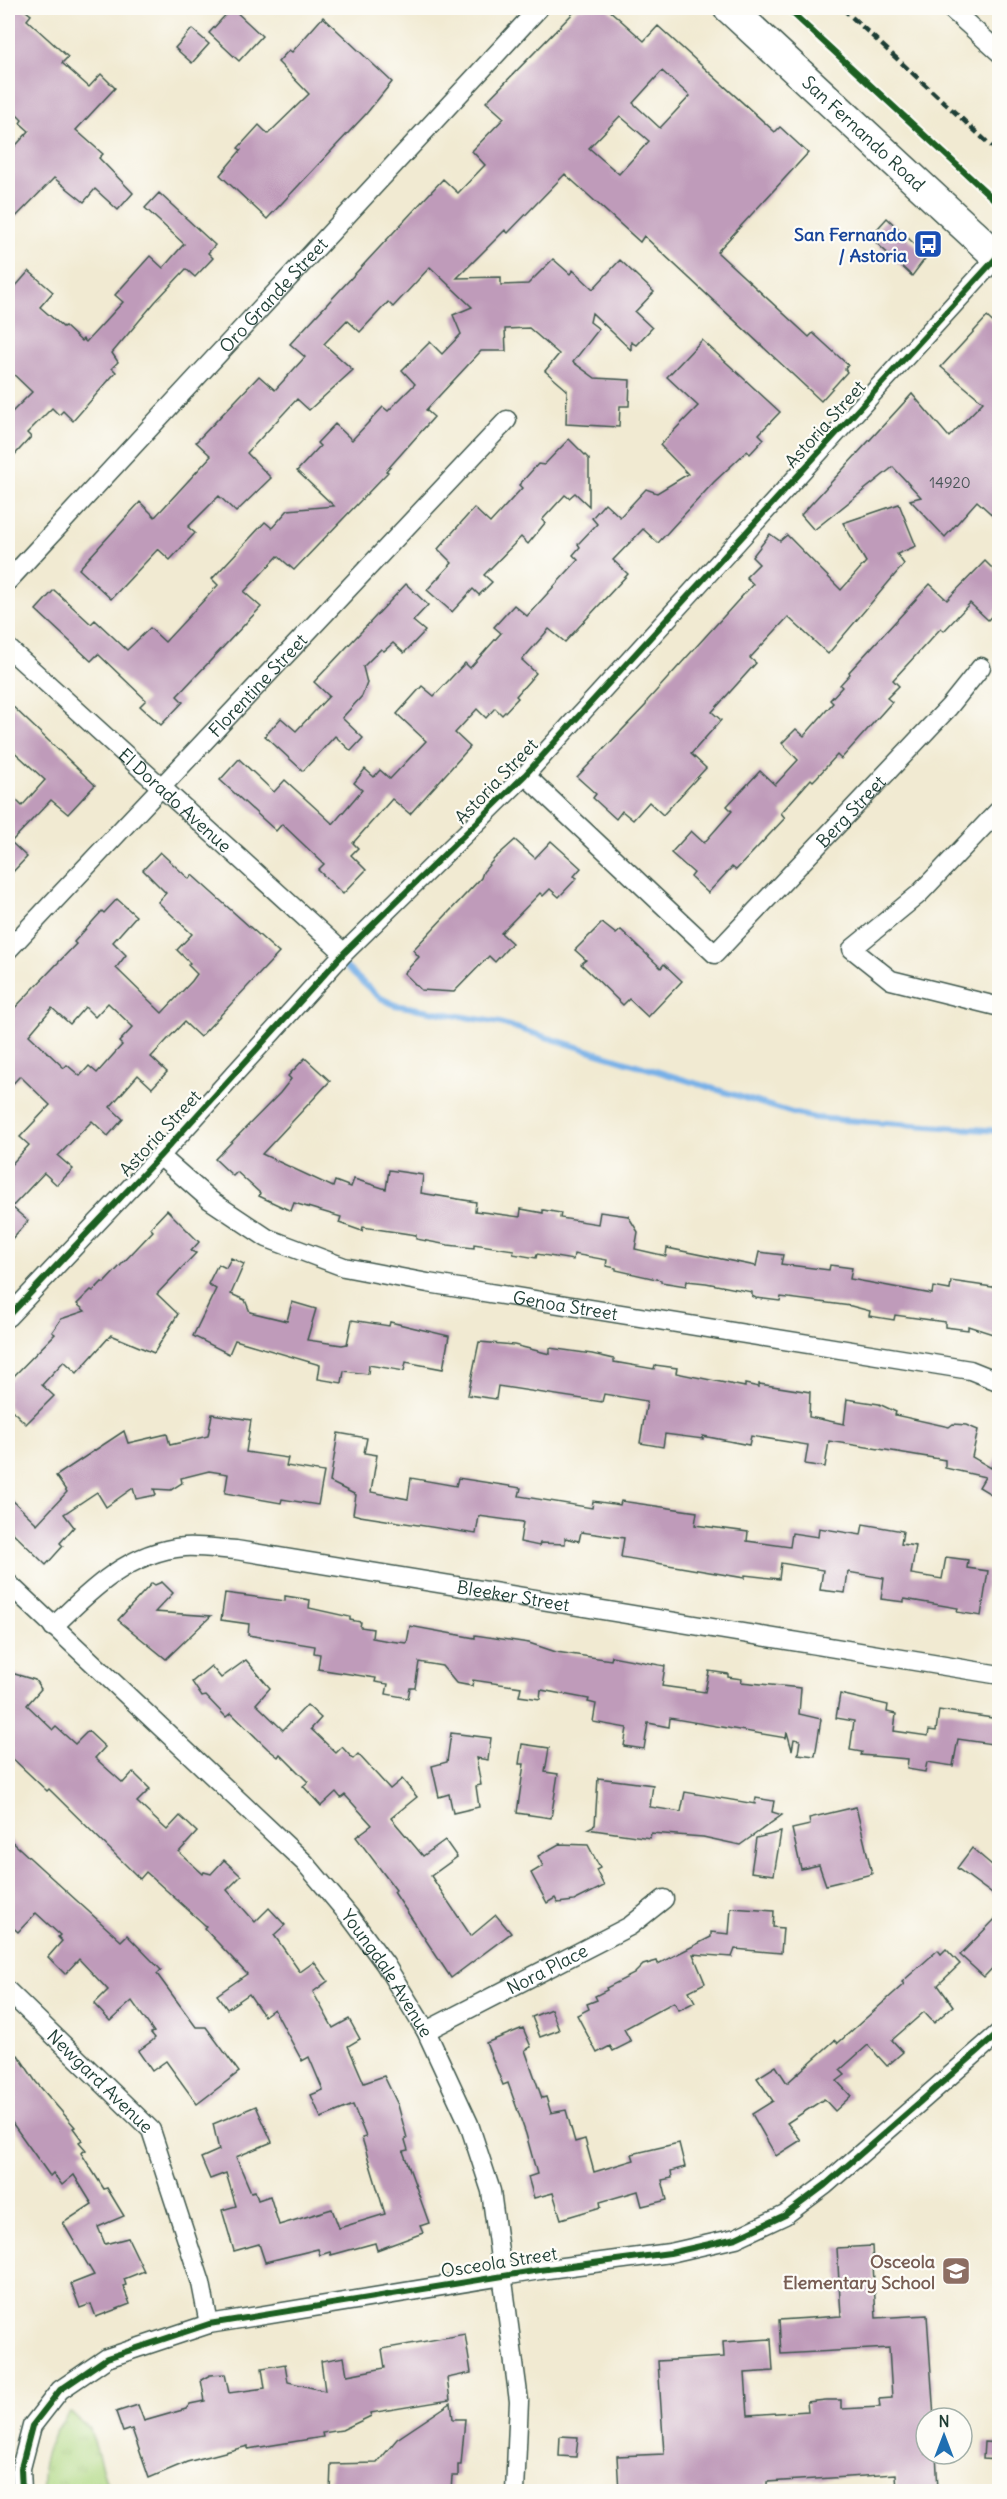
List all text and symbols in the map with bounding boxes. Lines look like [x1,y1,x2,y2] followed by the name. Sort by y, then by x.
[798,70,931,196] street label: San Fernando Road
[794,223,907,267] place label: San Fernando / Astoria
[912,228,944,260] bus stop icon: San Fernando / Astoria
[214,232,332,357] street label: Oro Grande Street
[780,375,870,473] street label: Astoria Street
[929,473,971,492] house number: 14920
[203,628,312,742] street label: Florentine Street
[450,733,542,829] street label: Astoria Street
[114,743,237,857] street label: El Dorado Avenue
[811,770,890,852] street label: Berg Street
[114,1085,206,1181] street label: Astoria Street
[511,1285,619,1325] street label: Genoa Street
[455,1575,571,1616] street label: Bleeker Street
[337,1904,439,2040] street label: Youngdale Avenue
[503,1938,591,1999] street label: Nora Place
[43,2024,158,2138] street label: Newgard Avenue
[439,2241,559,2283] street label: Osceola Street
[783,2250,935,2294] place label: Osceola Elementary School
[940,2255,972,2287] school or university icon: Osceola Elementary School
[914,2406,974,2466] north arrow
[938,2411,950,2431] text: N

